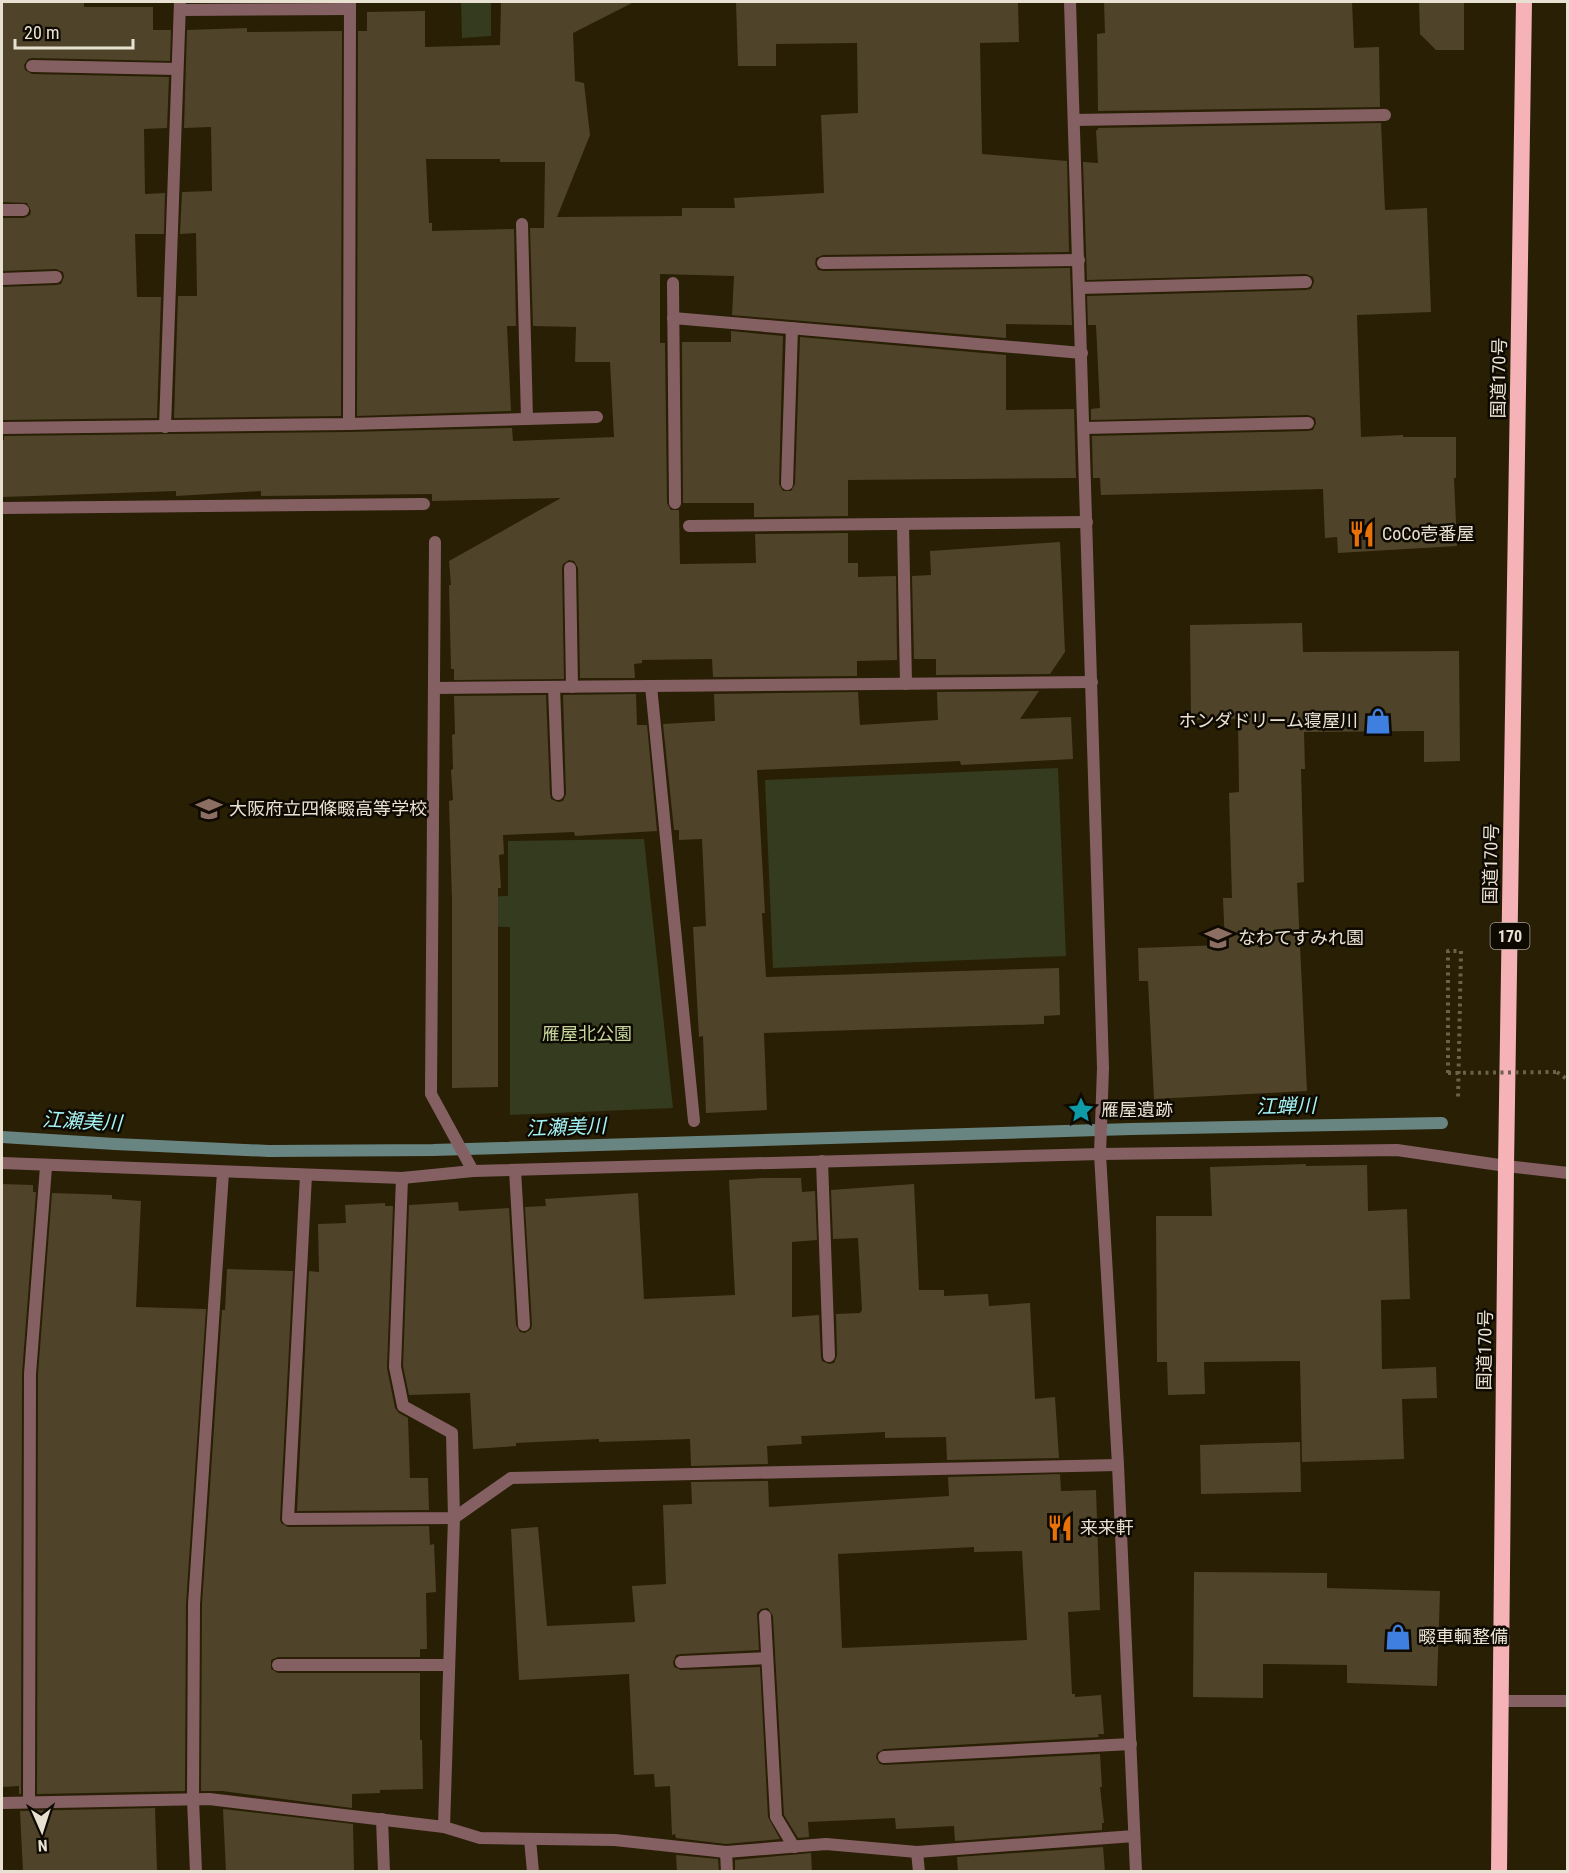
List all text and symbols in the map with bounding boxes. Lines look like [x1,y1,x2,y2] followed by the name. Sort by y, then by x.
[15,12,134,50] scale bar
[24,22,59,43] text: 20 m
[1487,337,1510,419] street label: 国道170号
[1347,519,1377,549] restaurant icon: CoCo壱番屋
[1382,523,1474,544] place label: CoCo壱番屋
[1363,706,1393,736] shop icon: ホンダドリーム寝屋川
[1179,710,1358,731] place label: ホンダドリーム寝屋川
[194,794,224,824] school or university icon: 大阪府立四條畷高等学校
[229,798,427,819] place label: 大阪府立四條畷高等学校
[1479,823,1502,905] street label: 国道170号
[1203,923,1233,953] school or university icon: なわてすみれ園
[1490,923,1530,949] road number: 170
[1238,927,1364,948] place label: なわてすみれ園
[542,1023,632,1044] park label: 雁屋北公園
[1256,1093,1318,1119] water label: 江蝉川
[1066,1095,1096,1125] place icon: 雁屋遺跡
[1101,1099,1173,1120] place label: 雁屋遺跡
[41,1107,125,1135] water label: 江瀬美川
[526,1114,608,1140] water label: 江瀬美川
[1473,1309,1496,1391] street label: 国道170号
[1045,1513,1075,1543] restaurant icon: 来来軒
[1080,1517,1134,1538] place label: 来来軒
[1383,1622,1413,1652] shop icon: 畷車輌整備
[1418,1626,1508,1647] place label: 畷車輌整備
[12,1801,72,1861] north arrow
[37,1836,48,1855] text: N

